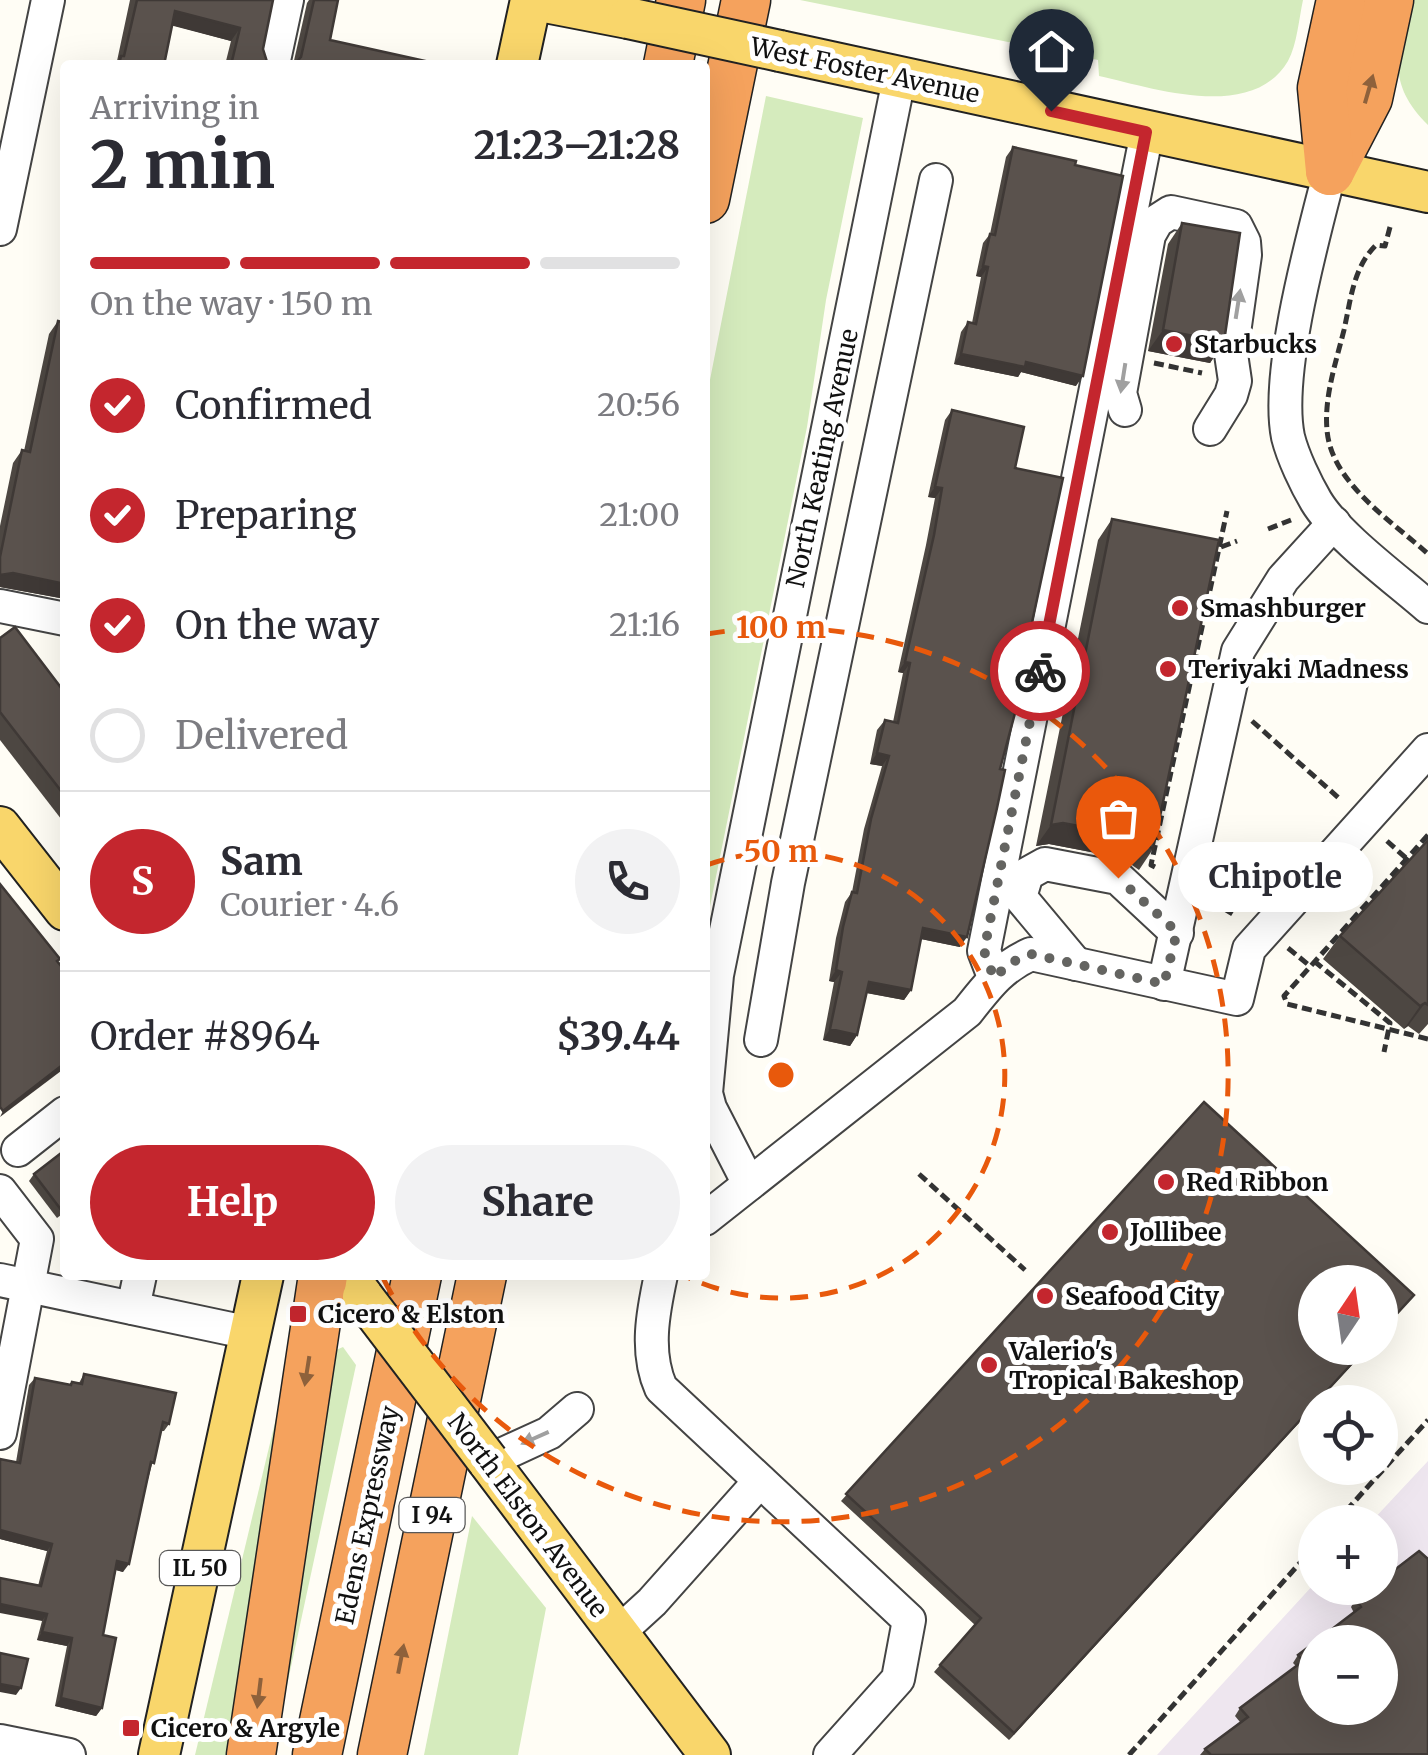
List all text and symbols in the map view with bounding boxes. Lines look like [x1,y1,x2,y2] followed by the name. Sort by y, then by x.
[1009,9,1094,112] pin
[1024,24,1079,79] icon: home
[747,30,982,110] street label: West Foster Avenue
[1362,73,1377,104] one-way arrow
[90,88,259,128] text: Arriving in
[474,122,680,169] text: 21:23–21:28
[90,124,275,206] text: 2 min
[90,284,372,324] text: On the way · 150 m
[1231,287,1246,319] one-way arrow
[779,326,865,590] street label: North Keating Avenue
[1194,328,1317,360] place label: Starbucks
[1163,333,1185,355] marker: Starbucks
[1115,362,1130,394] one-way arrow
[90,378,145,433] icon: check
[175,382,372,429] text: Confirmed
[597,385,680,425] text: 20:56
[90,488,145,543] icon: check
[175,492,357,539] text: Preparing
[599,495,680,535] text: 21:00
[1200,592,1366,624] place label: Smashburger
[1169,597,1191,619] marker: Smashburger
[90,598,145,653] icon: check
[175,602,379,649] text: On the way
[609,605,680,645] text: 21:16
[736,608,826,646] text: 100 m
[990,621,1090,721] courier
[1013,644,1068,699] icon: bike
[1188,653,1409,685] place label: Teriyaki Madness
[1157,658,1179,680] marker: Teriyaki Madness
[175,712,348,759] text: Delivered
[1076,776,1161,879] pin
[1091,791,1146,846] icon: bag
[575,829,680,934] button: phone
[744,832,818,870] text: 50 m
[220,838,303,885] text: Sam
[1178,843,1373,913] callout: Chipotle
[1209,857,1342,897] text: Chipotle
[131,858,154,905] text: S
[220,885,399,925] text: Courier · 4.6
[90,1013,320,1060] text: Order #8964
[556,1013,680,1060] text: $39.44
[763,1057,799,1093] centre of rings
[90,1145,375,1260] button: Help
[395,1145,680,1260] button: Share
[1186,1166,1328,1198] place label: Red Ribbon
[1155,1171,1177,1193] marker: Red Ribbon
[1129,1216,1222,1248] place label: Jollibee
[1099,1221,1121,1243] marker: Jollibee
[1298,1265,1398,1365] north arrow
[1298,1265,1398,1725] map controls
[1065,1280,1219,1312] place label: Seafood City
[1034,1285,1056,1307] marker: Seafood City
[318,1298,505,1330] place label: Cicero & Elston
[287,1303,309,1325] marker: Cicero & Elston
[1008,1335,1239,1396] place label: Valerio's Tropical Bakeshop
[978,1354,1000,1376] marker: Valerio's Tropical Bakeshop
[299,1356,314,1387] one-way arrow
[1298,1385,1398,1485] button: locate
[328,1402,406,1627] street label: Edens Expressway
[441,1407,615,1623] street label: North Elston Avenue
[520,1430,549,1447] one-way arrow
[400,1498,464,1532] road number: I 94
[1298,1505,1398,1605] button: +
[160,1551,240,1585] road number: IL 50
[1298,1625,1398,1725] button: −
[394,1643,409,1674] one-way arrow
[251,1677,267,1709] one-way arrow
[151,1712,340,1744] place label: Cicero & Argyle
[120,1717,142,1739] marker: Cicero & Argyle

